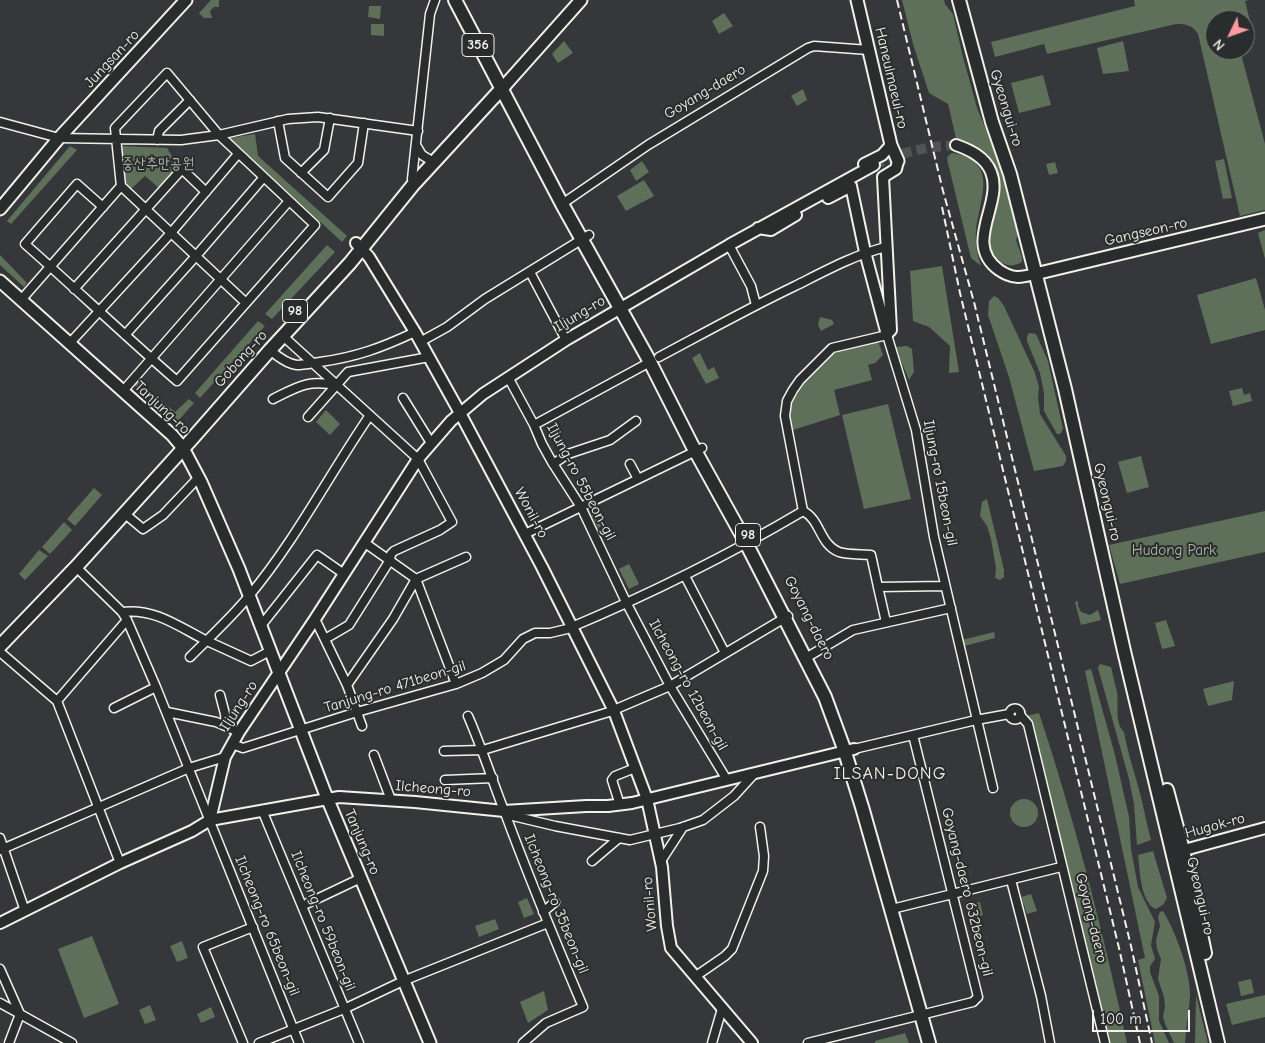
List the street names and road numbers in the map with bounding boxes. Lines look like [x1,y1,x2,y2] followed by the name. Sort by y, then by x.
[871,25,911,131] street label: Haneulmaeul-ro
[81,26,143,92] street label: Jungsan-ro
[462,34,494,56] road number: 356
[661,61,749,123] street label: Goyang-daero
[986,67,1026,149] street label: Gyeongui-ro
[1103,214,1189,250] street label: Gangseon-ro
[551,292,609,336] street label: Iljung-ro
[282,300,308,322] road number: 98
[211,327,271,391] street label: Gobong-ro
[130,378,194,438] street label: Tanjung-ro
[919,419,961,547] street label: Iljung-ro 15beon-gil
[543,420,619,544] street label: Iljung-ro 55beon-gil
[1089,461,1125,543] street label: Gyeongui-ro
[510,484,552,542] street label: Wonil-ro
[736,524,760,546] road number: 98
[780,573,838,663] street label: Goyang-daero
[644,616,732,754] street label: Ilcheong-ro 12beon-gil
[322,657,468,717] street label: Tanjung-ro 471beon-gil
[216,677,262,735] street label: Iljung-ro
[394,777,472,801] street label: Ilcheong-ro
[340,806,384,878] street label: Tanjung-ro
[937,806,997,978] street label: Goyang-daero 632beon-gil
[1183,809,1247,843] street label: Hugok-ro
[520,832,592,976] street label: Ilcheong-ro 35beon-gil
[287,848,359,994] street label: Ilcheong-ro 59beon-gil
[231,853,303,999] street label: Ilcheong-ro 65beon-gil
[1182,855,1218,937] street label: Gyeongui-ro
[1071,871,1111,965] street label: Goyang-daero
[639,876,661,932] street label: Wonil-ro

